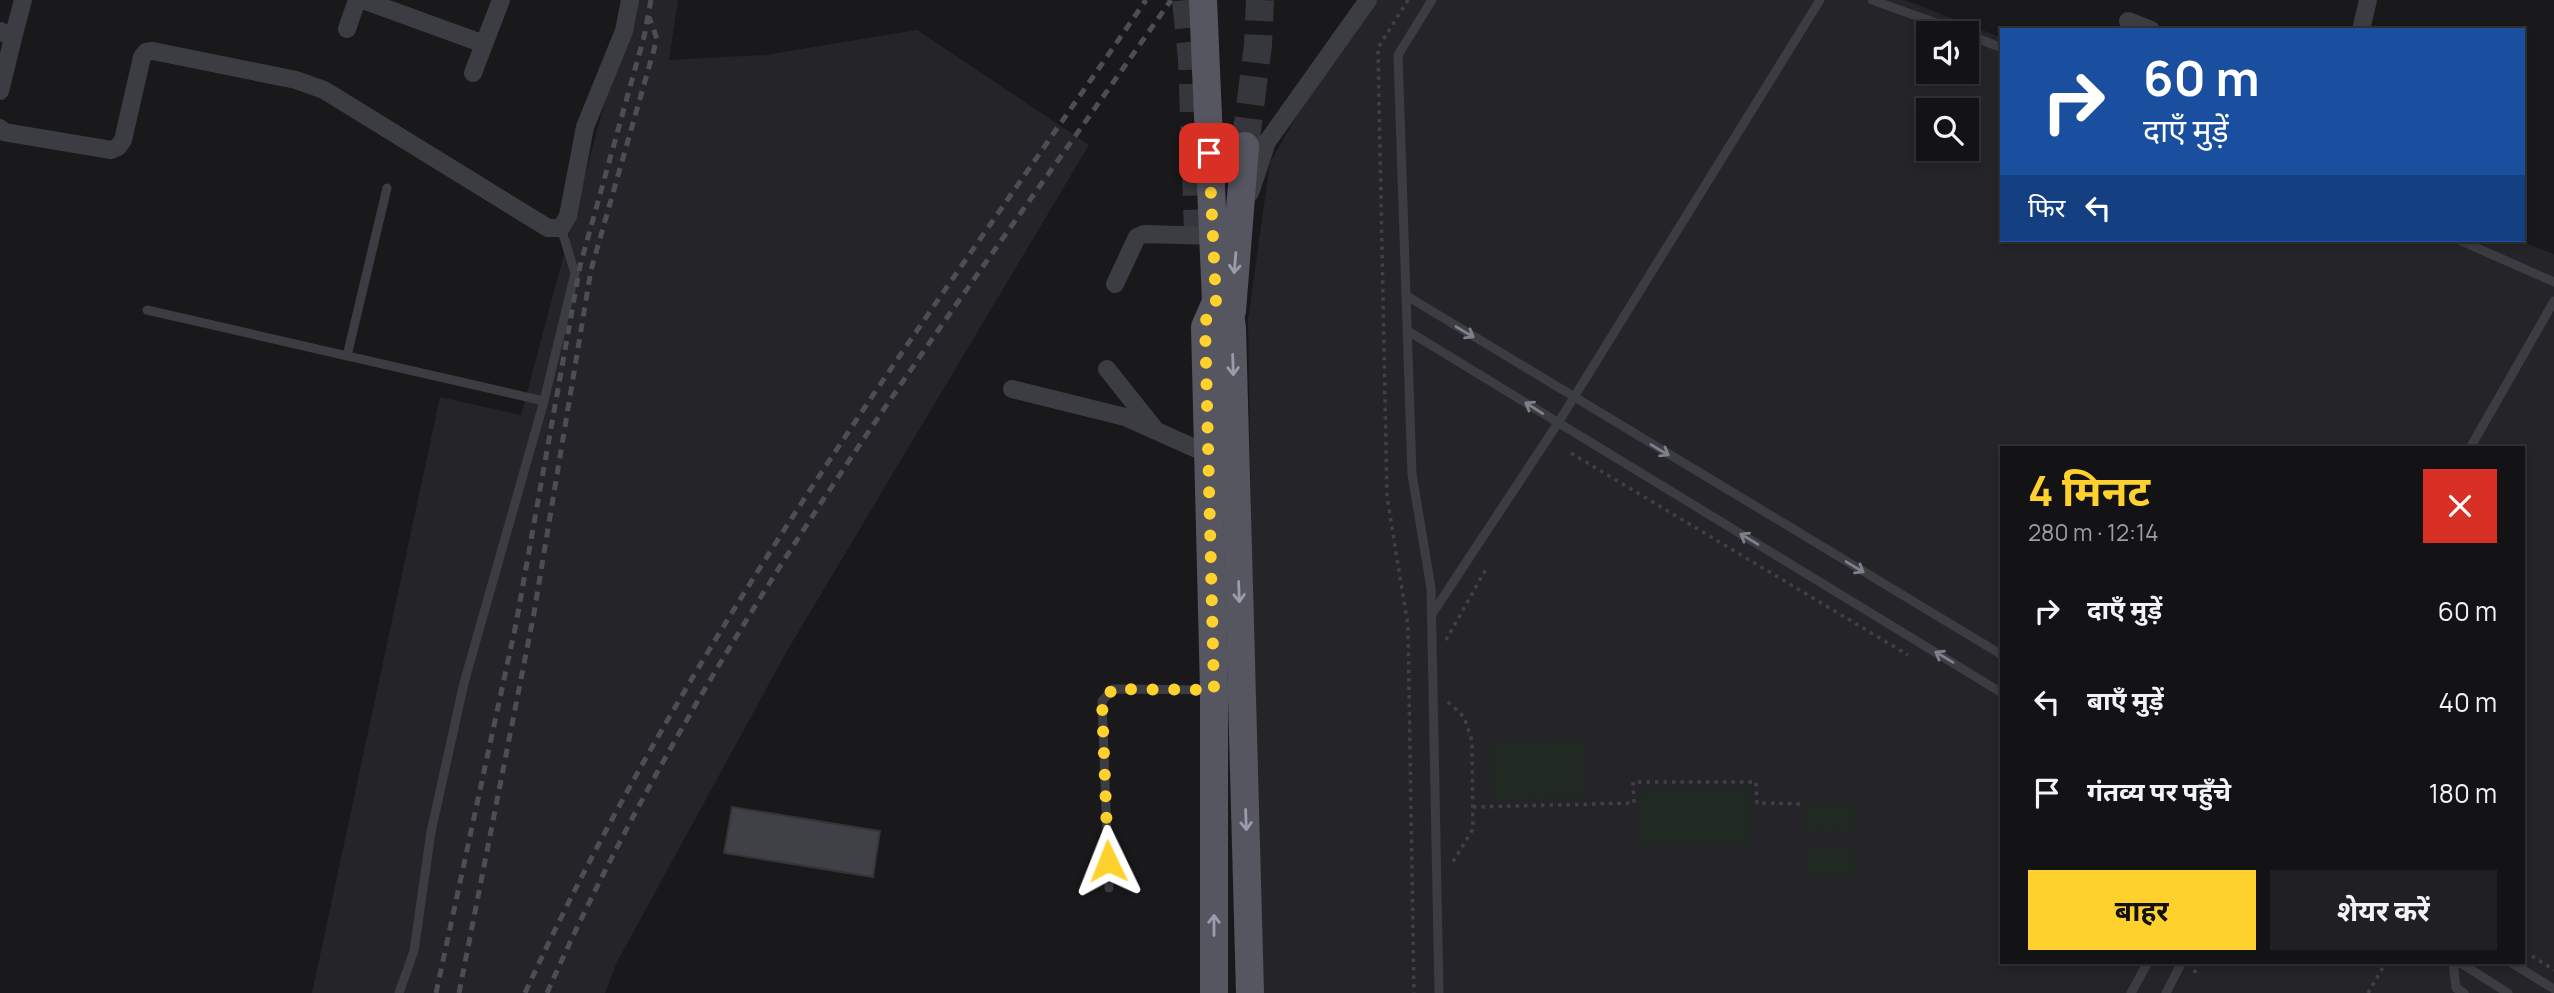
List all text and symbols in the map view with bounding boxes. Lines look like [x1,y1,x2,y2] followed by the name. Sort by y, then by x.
[1916,21,1979,161] map controls
[1916,21,1979,84] button: sound
[2143,44,2260,111] text: 60 m
[2028,56,2119,147] icon: right
[1916,98,1979,161] button: search
[2143,108,2229,152] text: दाएँ मुड़ें
[1179,123,1239,183] pin
[1190,134,1228,172] icon: arrive
[2028,189,2065,225] text: फिर
[2079,189,2117,227] icon: left
[1228,251,1241,274] one-way arrow
[1454,325,1474,339] one-way arrow
[1226,353,1239,376] one-way arrow
[1525,401,1545,415] one-way arrow
[1649,443,1669,457] one-way arrow
[2028,461,2150,519] text: 4 मिनट
[2423,469,2497,543] button: close
[2028,516,2159,548] text: 280 m · 12:14
[1740,532,1760,546] one-way arrow
[1844,560,1864,574] one-way arrow
[1233,581,1246,604] one-way arrow
[2087,591,2162,627] text: दाएँ मुड़ें
[2028,592,2066,630] icon: right
[2438,593,2497,629] text: 60 m
[1934,650,1954,664] one-way arrow
[2087,682,2164,718] text: बाएँ मुड़ें
[2028,683,2066,721] icon: left
[2439,684,2497,720] text: 40 m
[2087,773,2231,809] text: गंतव्य पर पहुँचे
[2028,774,2066,812] icon: arrive
[2429,775,2497,811] text: 180 m
[1239,808,1252,831] one-way arrow
[1071,824,1145,898] position arrow
[2028,870,2256,950] button: बाहर
[2270,870,2497,950] button: शेयर करें
[1207,914,1221,937] one-way arrow

